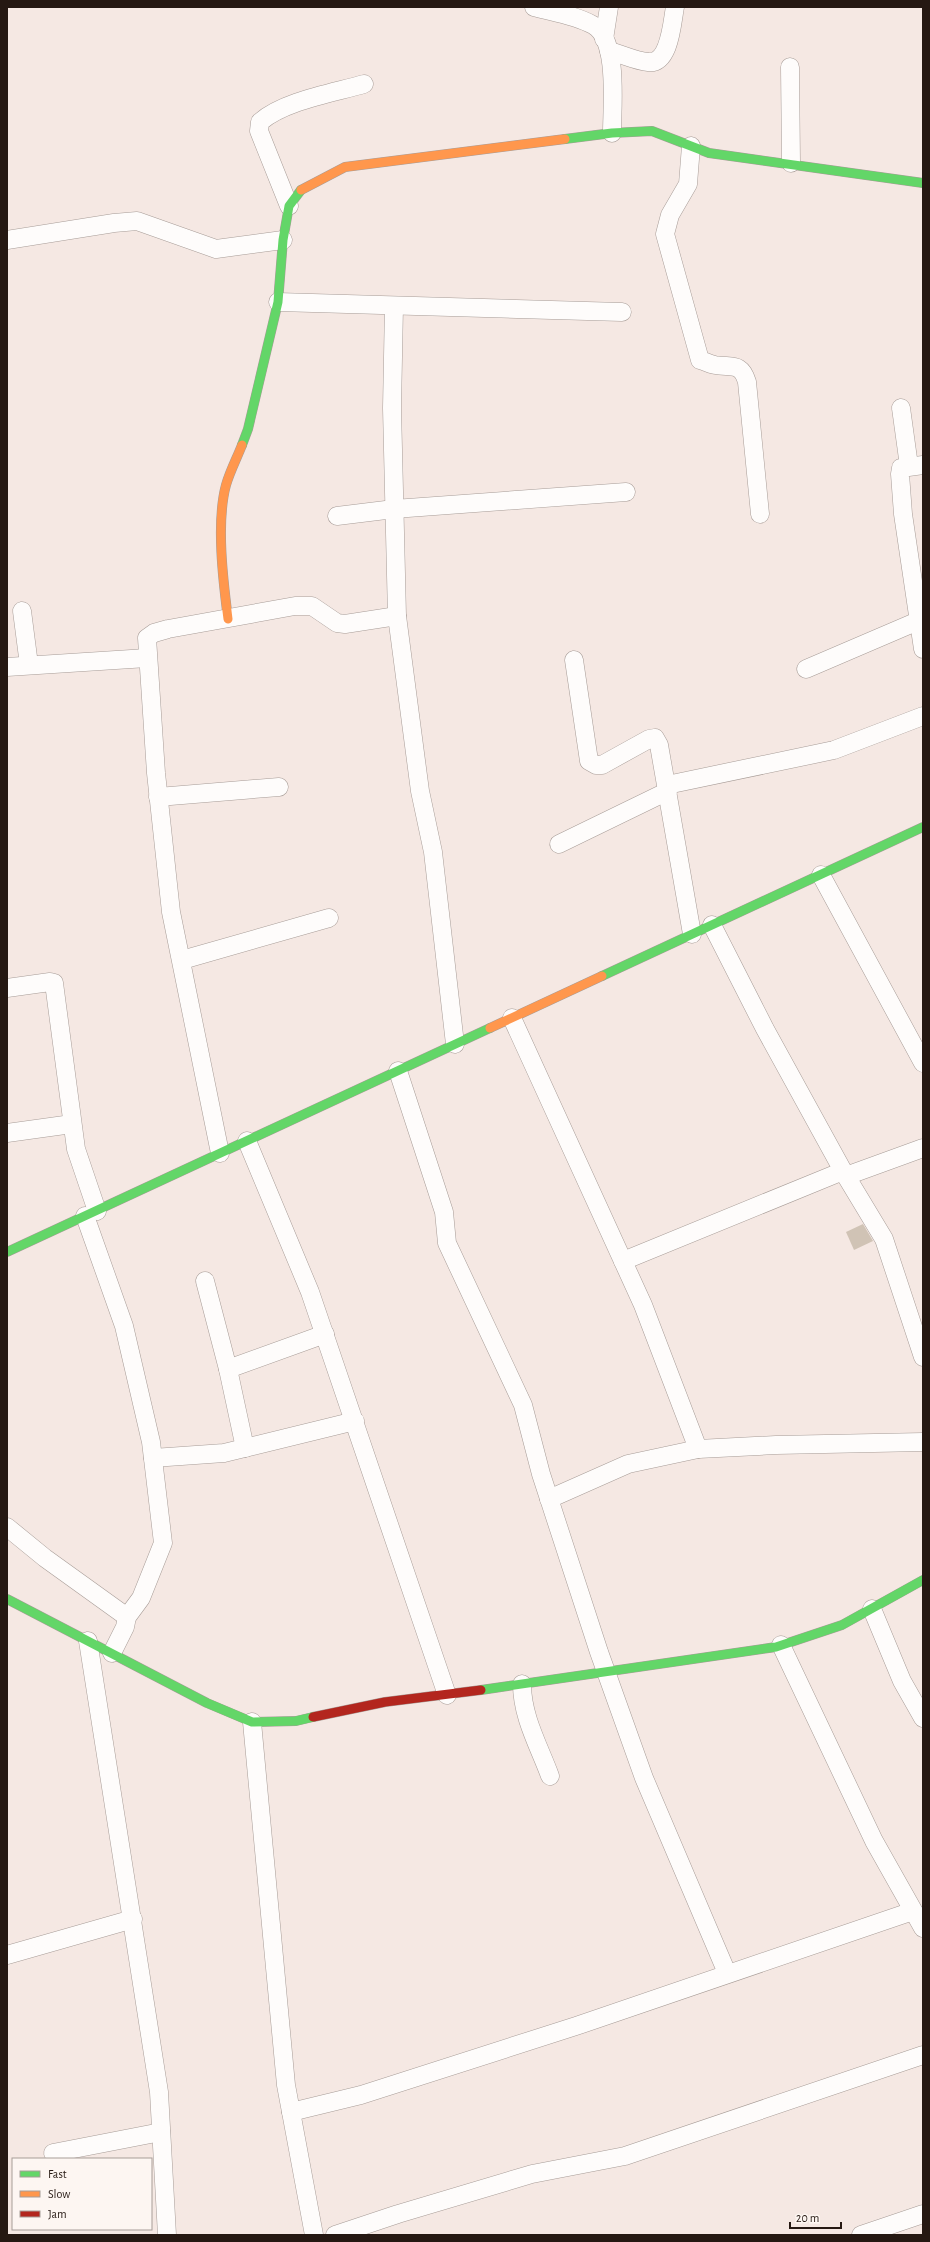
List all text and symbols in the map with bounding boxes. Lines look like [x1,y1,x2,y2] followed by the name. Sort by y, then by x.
[12,2158,152,2230] legend
[48,2168,67,2180] text: Fast
[48,2188,70,2200] text: Slow
[790,2204,841,2230] scale bar
[48,2208,67,2220] text: Jam
[796,2212,819,2224] text: 20 m

